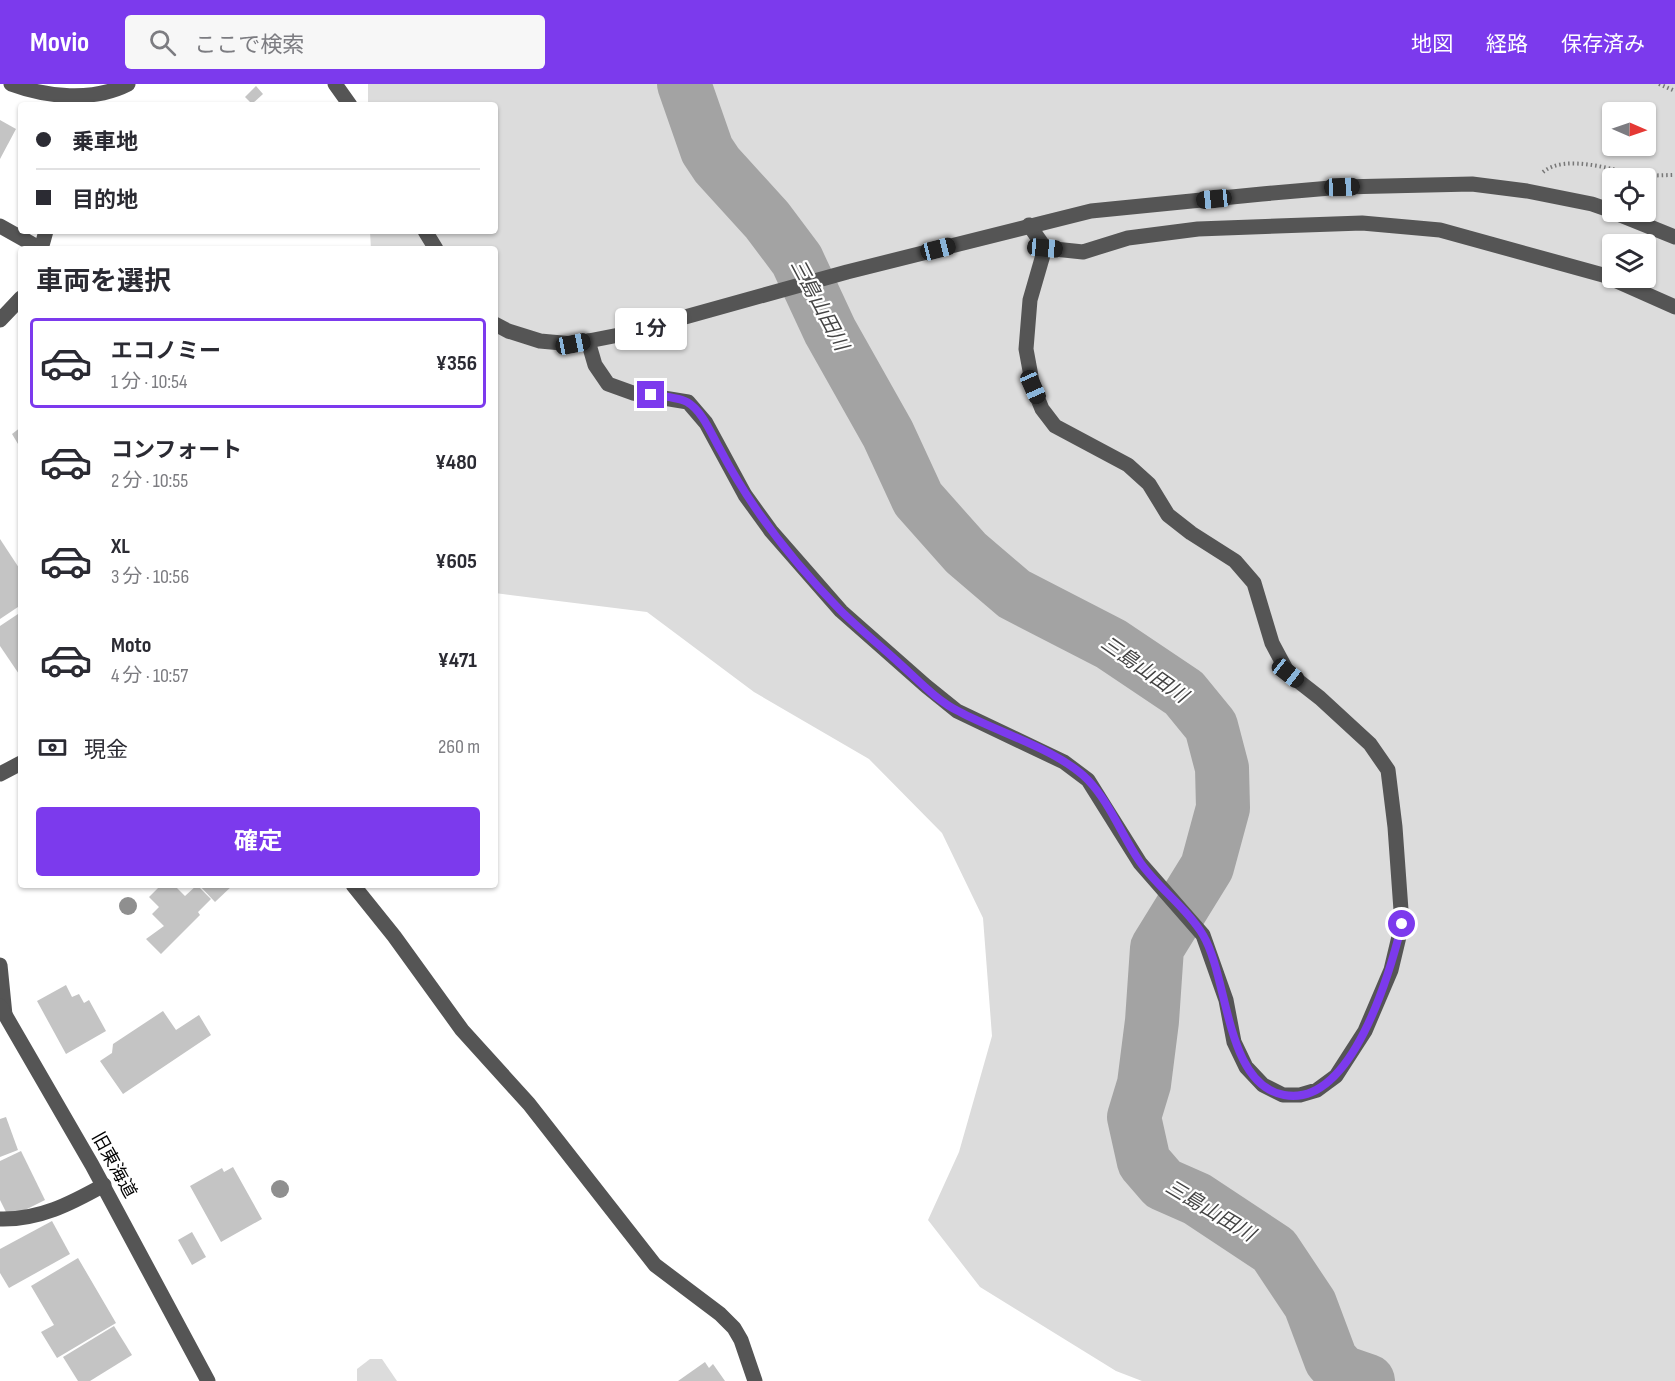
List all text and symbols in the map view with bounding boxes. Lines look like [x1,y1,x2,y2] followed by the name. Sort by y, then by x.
[125,15,545,69] search box
[30,26,89,59] text: Movio
[146,26,179,59] icon: search
[194,32,304,59] text: ここで検索
[1411,32,1453,57] text: 地図
[1486,32,1528,57] text: 経路
[1561,32,1645,57] text: 保存済み
[1602,102,1656,156] north arrow
[1602,102,1656,288] map controls
[72,129,138,156] text: 乗車地
[1602,168,1656,222] button: locate
[1324,177,1360,197] car
[72,187,138,214] text: 目的地
[1195,188,1233,210] car
[1602,234,1656,288] button: layers
[918,236,958,262] car
[1026,237,1064,259] car
[785,255,854,357] water label: 三島山田川
[36,266,171,298] text: 車両を選択
[615,308,687,350] callout: 1 分
[636,317,666,341] text: 1 分
[554,332,592,356] car
[39,336,93,390] icon: car
[111,338,221,365] text: エコノミー
[436,350,477,377] text: ¥356
[1017,367,1049,407] car
[111,370,187,394] text: 1 分 · 10:54
[637,381,664,408] route end
[39,435,93,489] icon: car
[111,437,242,464] text: コンフォート
[435,449,477,476] text: ¥480
[111,469,188,493] text: 2 分 · 10:55
[111,533,130,560] text: XL
[39,534,93,588] icon: car
[435,548,477,575] text: ¥605
[111,565,189,589] text: 3 分 · 10:56
[1096,631,1193,710] water label: 三島山田川
[111,632,151,659] text: Moto
[39,633,93,687] icon: car
[438,647,477,674] text: ¥471
[1268,655,1308,691] car
[111,664,188,688] text: 4 分 · 10:57
[36,731,69,764] icon: cash
[438,735,480,759] text: 260 m
[84,737,128,764] text: 現金
[36,807,480,876] button: 確定
[1388,910,1415,937] route start
[87,1128,141,1202] street label: 旧東海道
[1161,1175,1261,1248] water label: 三島山田川

